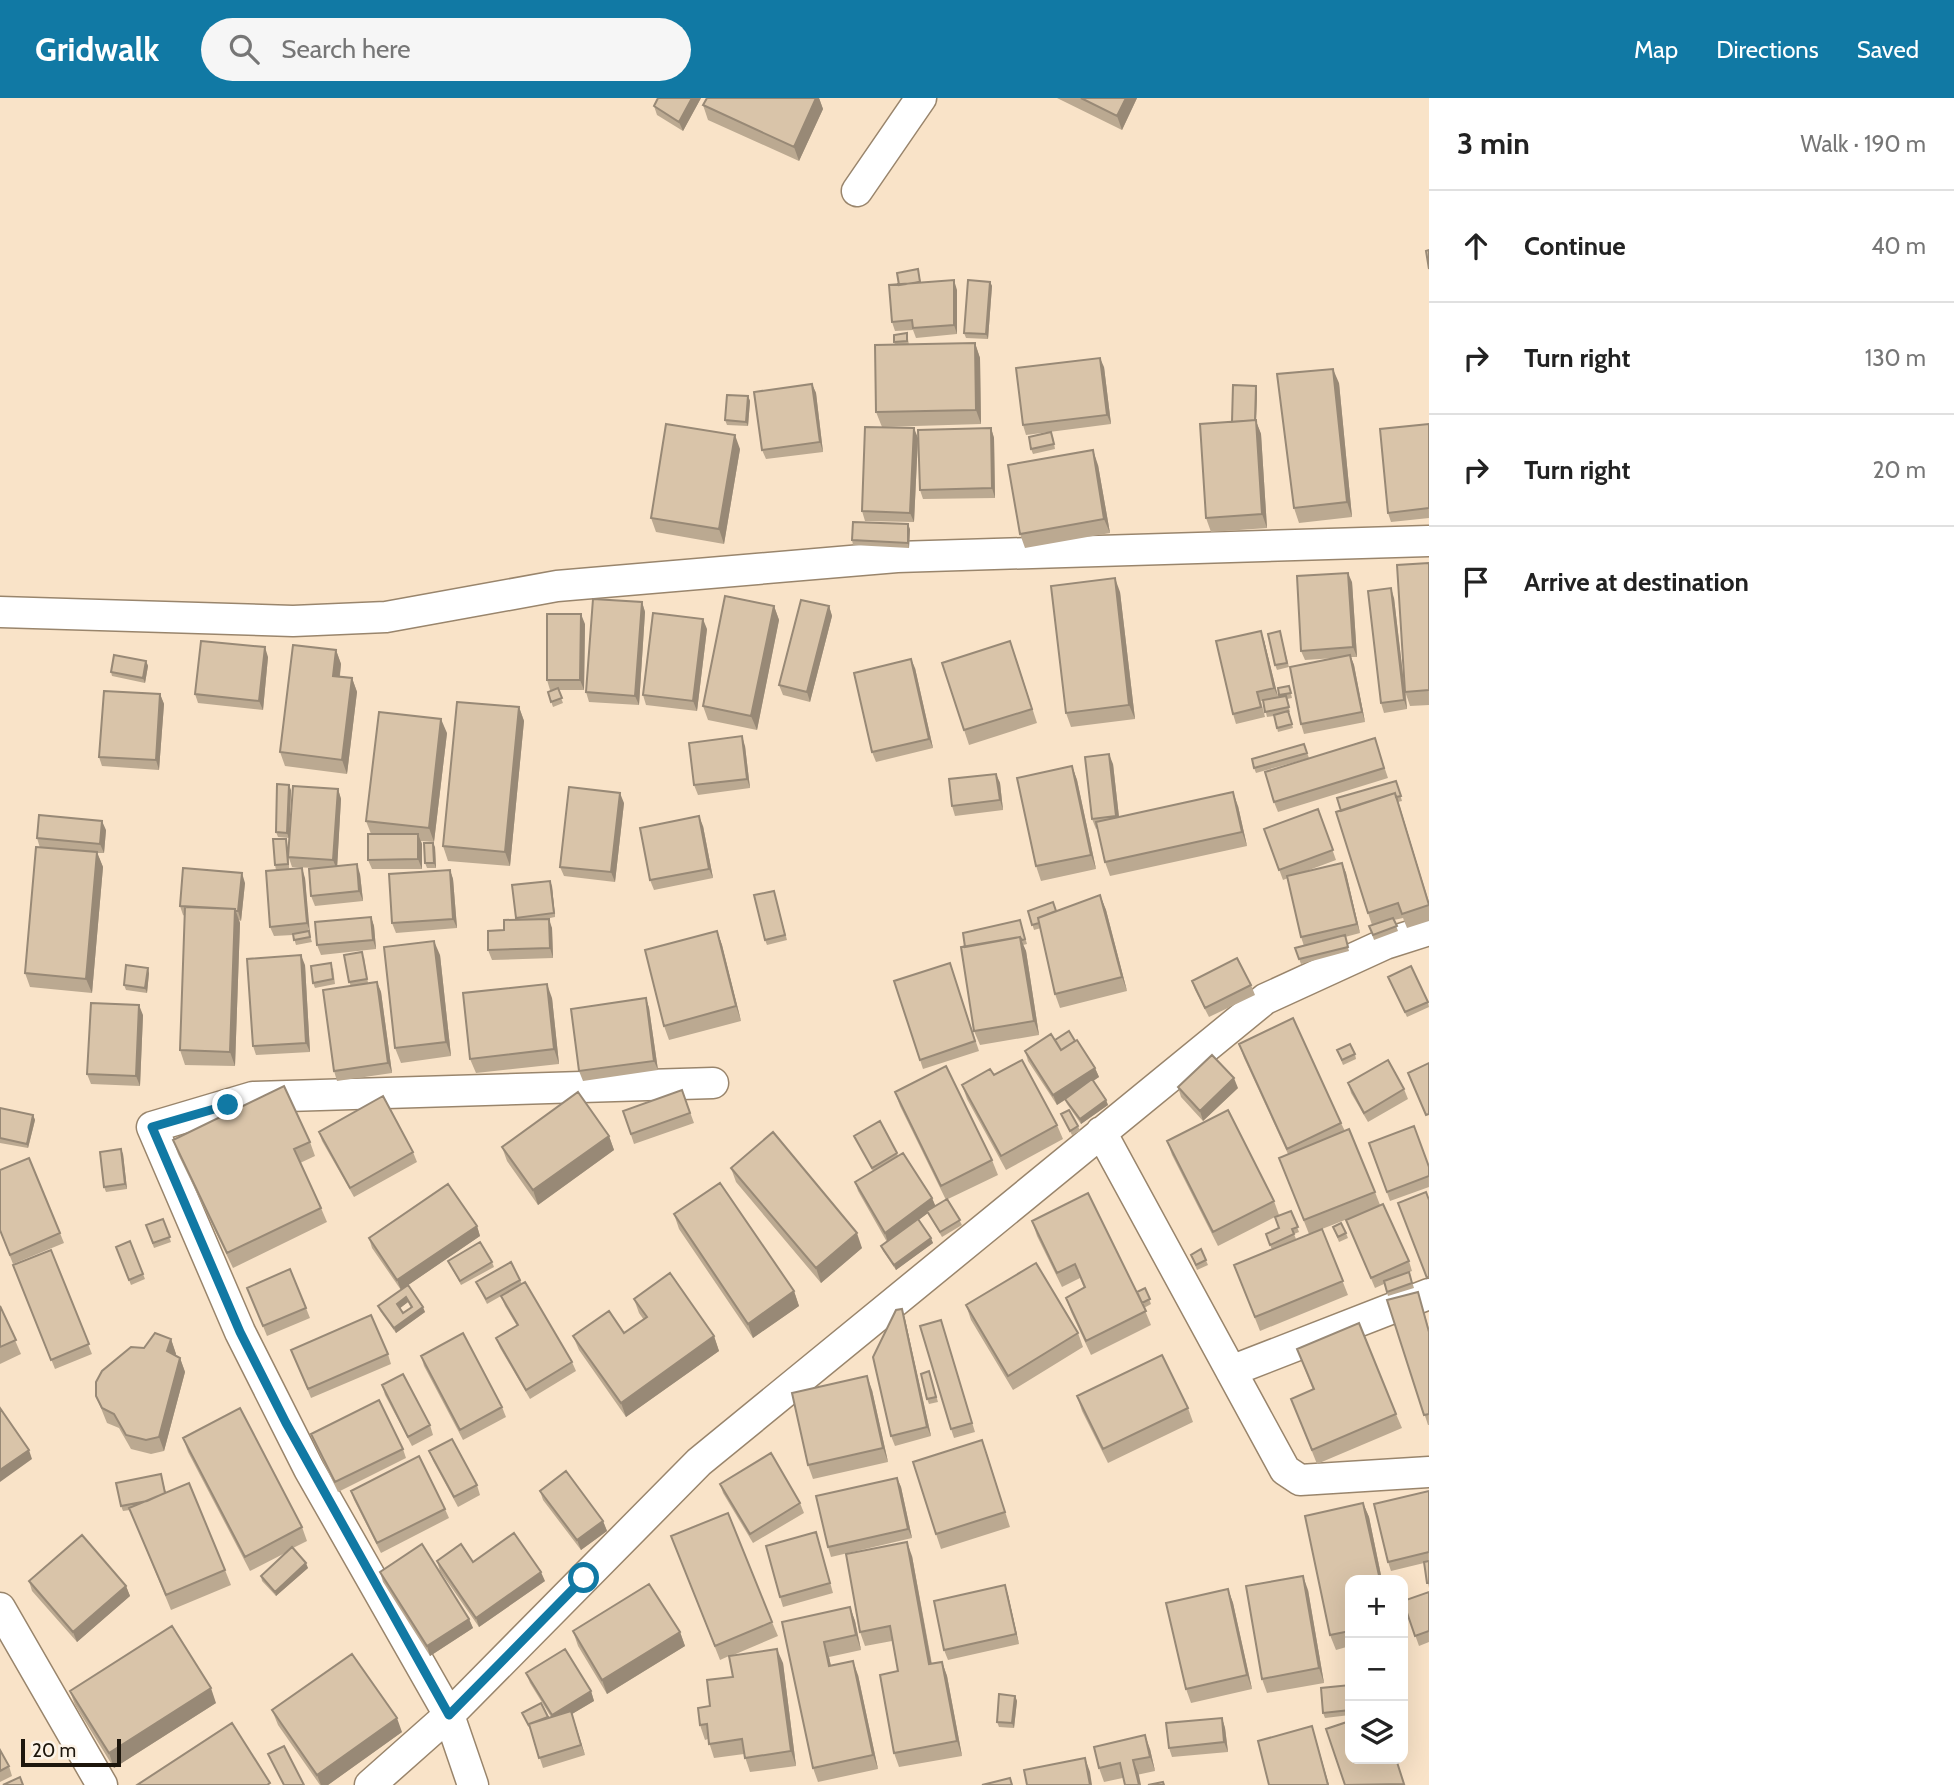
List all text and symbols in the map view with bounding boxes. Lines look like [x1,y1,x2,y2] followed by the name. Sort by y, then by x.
[201,18,691,81] search box
[35,29,159,69] text: Gridwalk
[225,30,263,68] icon: search
[281,33,410,65] text: Search here
[1634,35,1678,64] text: Map
[1716,35,1819,64] text: Directions
[1857,35,1919,64] text: Saved
[1457,125,1530,162] text: 3 min
[1801,130,1926,158] text: Walk · 190 m
[1457,227,1495,265] icon: ahead
[1524,230,1626,262] text: Continue
[1871,232,1926,260] text: 40 m
[1457,339,1495,377] icon: right
[1524,342,1630,374] text: Turn right
[1865,344,1926,372] text: 130 m
[1457,451,1495,489] icon: right
[1524,454,1630,486] text: Turn right
[1873,456,1926,484] text: 20 m
[1457,563,1495,601] icon: arrive
[1524,566,1749,598] text: Arrive at destination
[212,1089,243,1120] route end
[568,1562,599,1593] route start
[1345,1575,1408,1764] map controls
[1345,1575,1408,1638] button: +
[1345,1638,1408,1701] button: −
[1345,1701,1408,1764] button: layers
[21,1736,121,1768] scale bar
[32,1739,76,1762] text: 20 m

